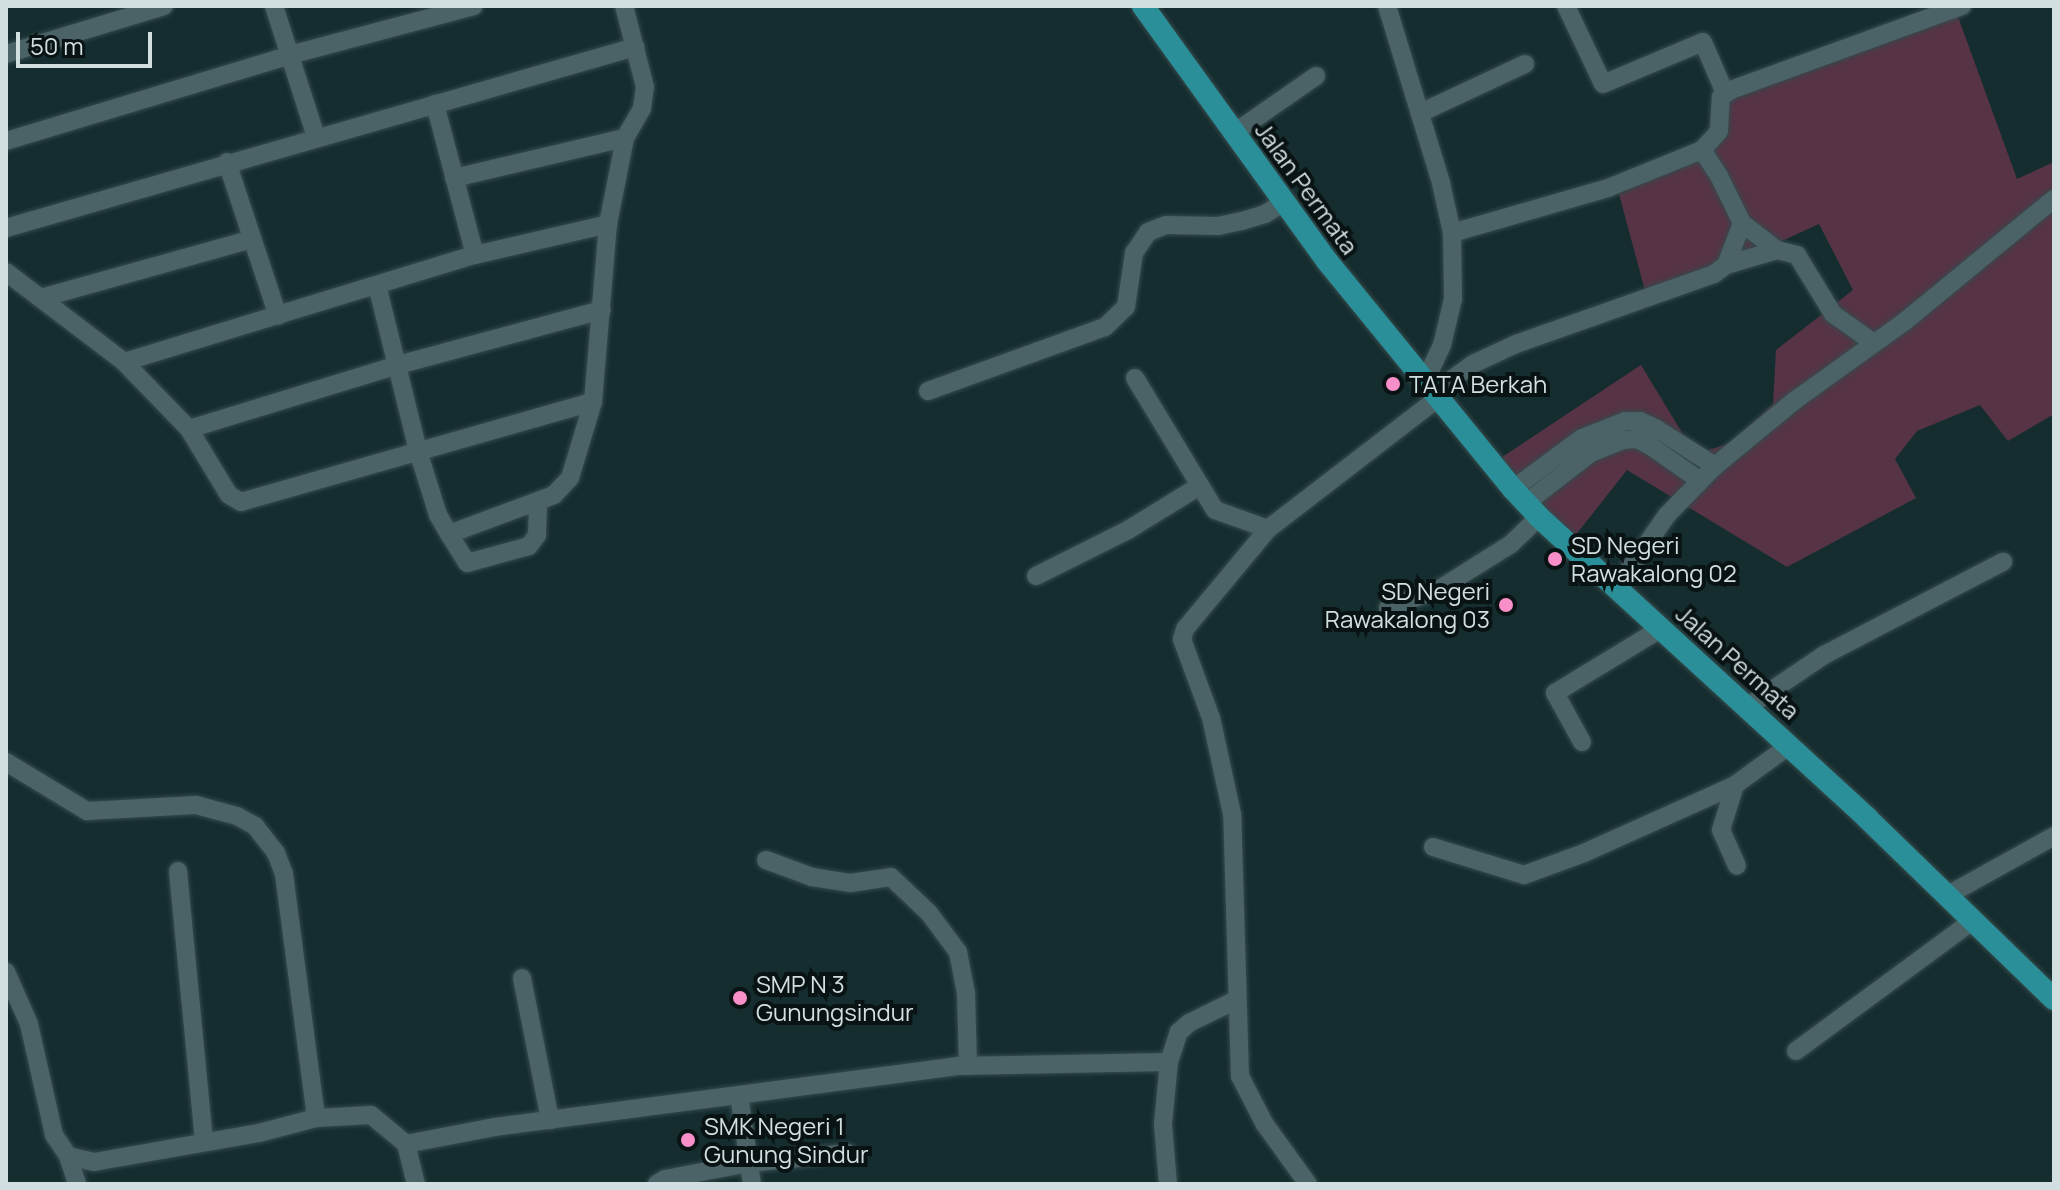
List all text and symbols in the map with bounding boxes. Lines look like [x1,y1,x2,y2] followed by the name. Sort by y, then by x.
[20,16,156,66] scale bar
[30,29,84,62] text: 50 m
[1249,116,1365,260] street label: Jalan Permata
[1409,370,1547,398] place label: TATA Berkah
[1384,375,1402,393] marker: TATA Berkah
[1571,531,1737,587] place label: SD Negeri Rawakalong 02
[1546,550,1564,568] marker: SD Negeri Rawakalong 02
[1325,577,1490,633] place label: SD Negeri Rawakalong 03
[1497,596,1515,614] marker: SD Negeri Rawakalong 03
[1670,599,1806,725] street label: Jalan Permata
[756,970,914,1026] place label: SMP N 3 Gunungsindur
[731,989,749,1007] marker: SMP N 3 Gunungsindur
[704,1112,869,1168] place label: SMK Negeri 1 Gunung Sindur
[679,1131,697,1149] marker: SMK Negeri 1 Gunung Sindur

